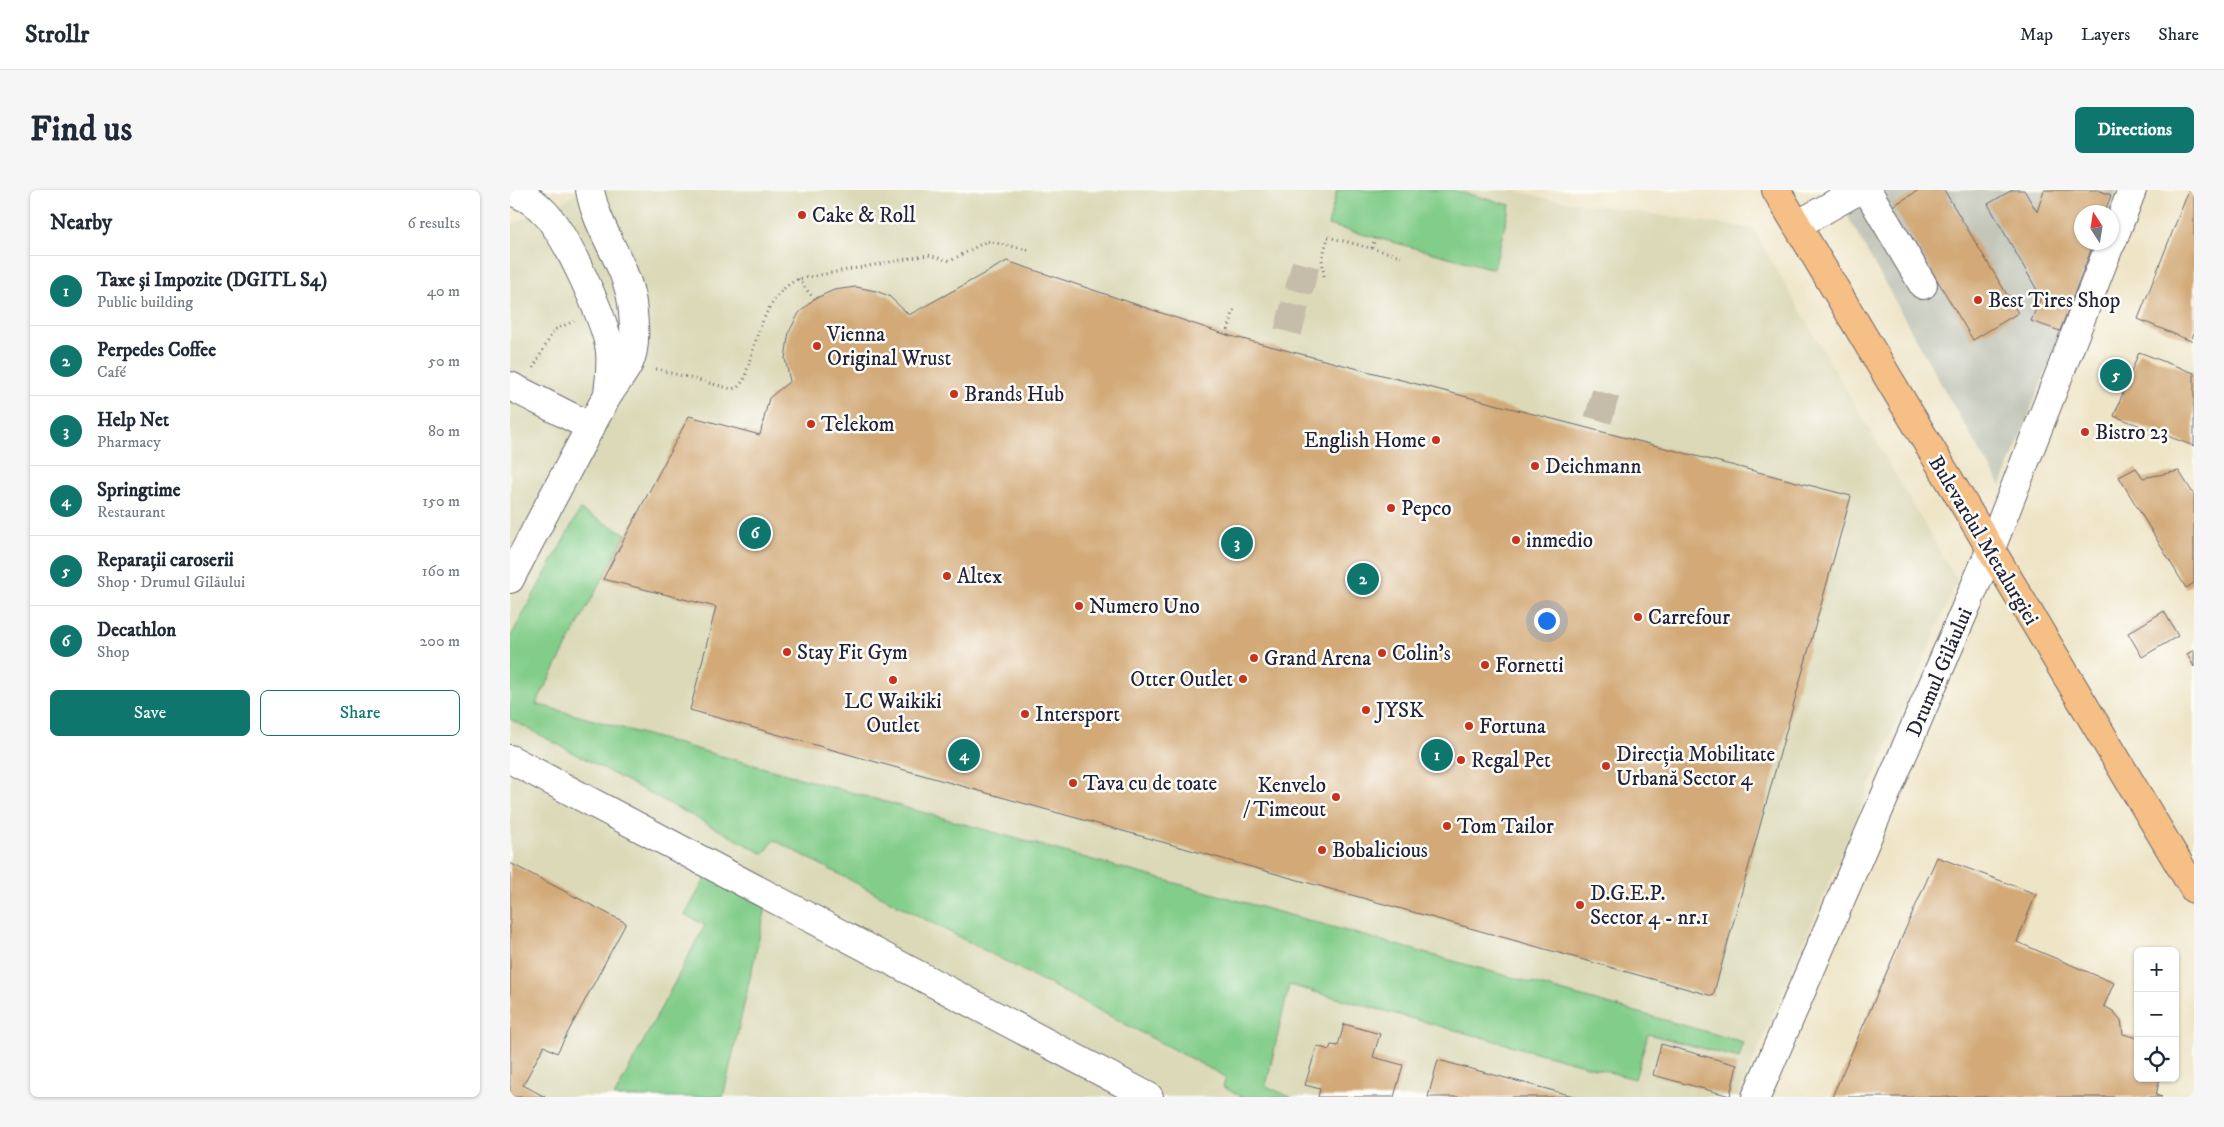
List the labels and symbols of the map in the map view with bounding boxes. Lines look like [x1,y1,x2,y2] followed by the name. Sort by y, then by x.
[812,203,916,229] place label: Cake & Roll
[2074,205,2119,250] north arrow
[796,209,808,221] marker: Cake & Roll
[1988,288,2120,314] place label: Best Tires Shop
[1972,294,1984,306] marker: Best Tires Shop
[826,322,952,372] place label: Vienna Original Wrust
[811,340,823,352] marker: Vienna Original Wrust
[2100,356,2132,394] pin: 5
[964,382,1064,408] place label: Brands Hub
[948,388,960,400] marker: Brands Hub
[821,412,895,438] place label: Telekom
[805,418,817,430] marker: Telekom
[2095,420,2168,446] place label: Bistro 23
[2079,426,2091,438] marker: Bistro 23
[1304,428,1426,454] place label: English Home
[1430,434,1442,446] marker: English Home
[1922,451,2044,630] street label: Bulevardul Metalurgiei
[1545,454,1641,480] place label: Deichmann
[1529,460,1541,472] marker: Deichmann
[1401,496,1451,522] place label: Pepco
[1385,502,1397,514] marker: Pepco
[739,514,771,552] pin: 6
[1221,524,1253,562] pin: 3
[1526,528,1593,554] place label: inmedio
[1510,534,1522,546] marker: inmedio
[1347,560,1379,598] pin: 2
[957,564,1002,590] place label: Altex
[941,570,953,582] marker: Altex
[1089,594,1200,620] place label: Numero Uno
[1073,600,1085,612] marker: Numero Uno
[1901,604,1979,741] street label: Drumul Gilăului
[1648,605,1730,631] place label: Carrefour
[1534,608,1560,634] your location
[1632,611,1644,623] marker: Carrefour
[797,640,908,666] place label: Stay Fit Gym
[1392,641,1451,667] place label: Colin's
[781,646,793,658] marker: Stay Fit Gym
[1264,646,1371,672] place label: Grand Arena
[1376,647,1388,659] marker: Colin's
[1248,652,1260,664] marker: Grand Arena
[1495,653,1564,679] place label: Fornetti
[1479,659,1491,671] marker: Fornetti
[1130,667,1233,693] place label: Otter Outlet
[1237,673,1249,685] marker: Otter Outlet
[887,674,899,686] marker: LC Waikiki Outlet
[844,689,942,739] place label: LC Waikiki Outlet
[1374,698,1424,724] place label: JYSK
[1035,702,1120,728] place label: Intersport
[1360,704,1372,716] marker: JYSK
[1019,708,1031,720] marker: Intersport
[1479,714,1546,740] place label: Fortuna
[1463,720,1475,732] marker: Fortuna
[948,736,980,774] pin: 4
[1421,736,1453,774] pin: 1
[1616,742,1776,792] place label: Direcția Mobilitate Urbană Sector 4
[1471,748,1551,774] place label: Regal Pet
[1455,754,1467,766] marker: Regal Pet
[1600,760,1612,772] marker: Direcția Mobilitate Urbană Sector 4
[1083,771,1217,797] place label: Tava cu de toate
[1243,773,1326,823] place label: Kenvelo / Timeout
[1067,777,1079,789] marker: Tava cu de toate
[1330,791,1342,803] marker: Kenvelo / Timeout
[1457,814,1554,840] place label: Tom Tailor
[1441,820,1453,832] marker: Tom Tailor
[1332,838,1428,864] place label: Bobalicious
[1316,844,1328,856] marker: Bobalicious
[1590,881,1709,931] place label: D.G.E.P. Sector 4 - nr.1
[1574,899,1586,911] marker: D.G.E.P. Sector 4 - nr.1

